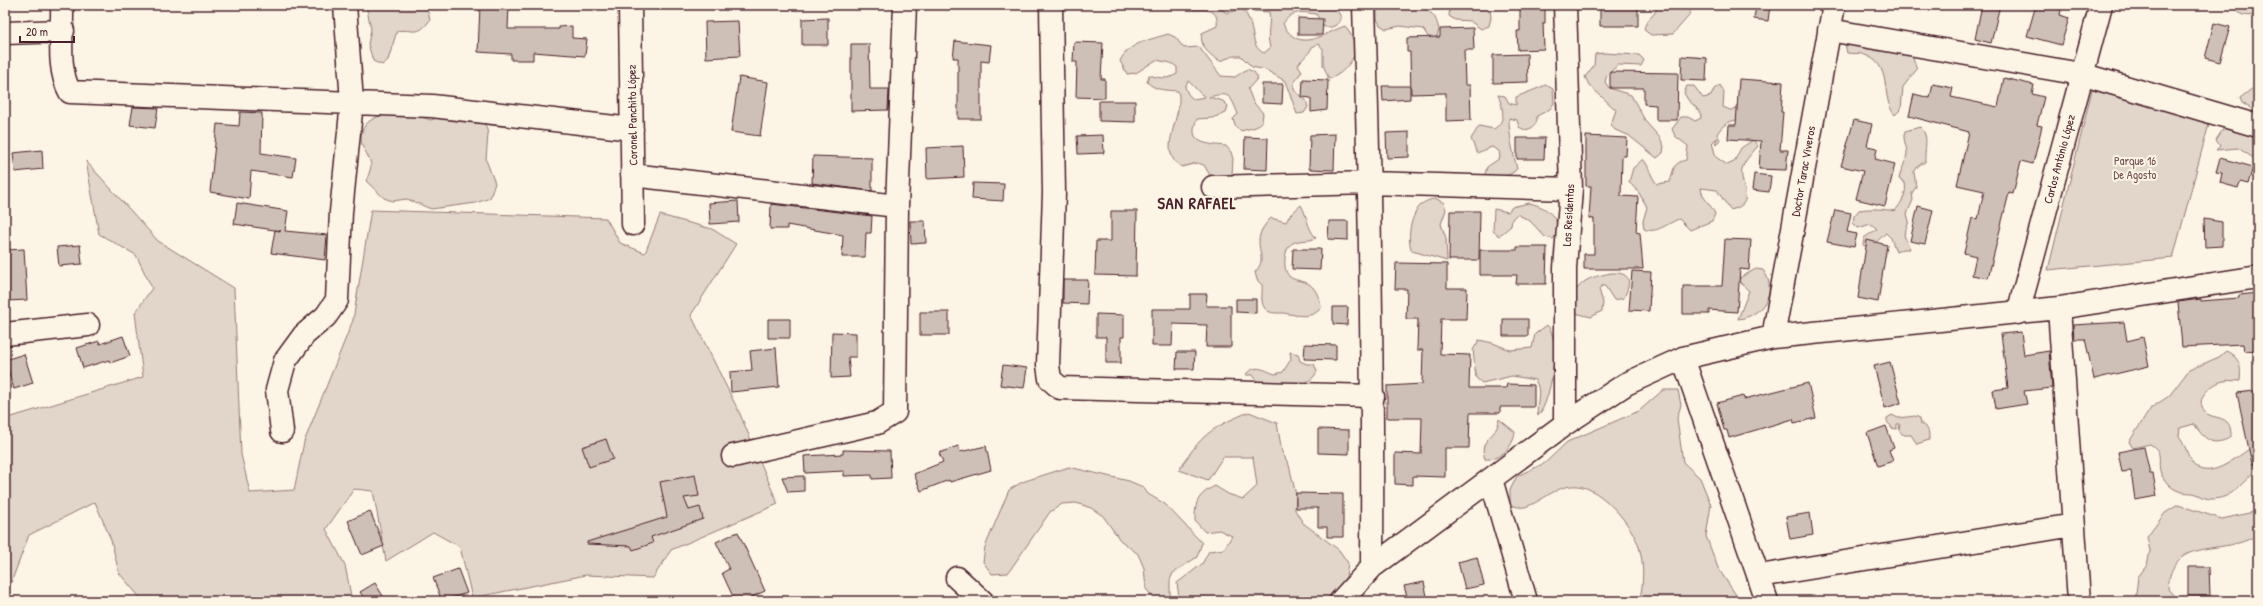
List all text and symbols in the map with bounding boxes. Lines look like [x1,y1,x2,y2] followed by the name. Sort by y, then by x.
[20,18,74,44] scale bar
[26,23,48,40] text: 20 m
[623,64,641,166] street label: Coronel Panchito López
[2039,113,2079,205] street label: Carlos António López
[1787,124,1819,218] street label: Doctor Tarac Viveros
[2114,152,2157,183] park label: Parque 16 De Agosto
[1558,183,1578,247] street label: Las Residentas
[1157,192,1237,214] district label: SAN RAFAEL

